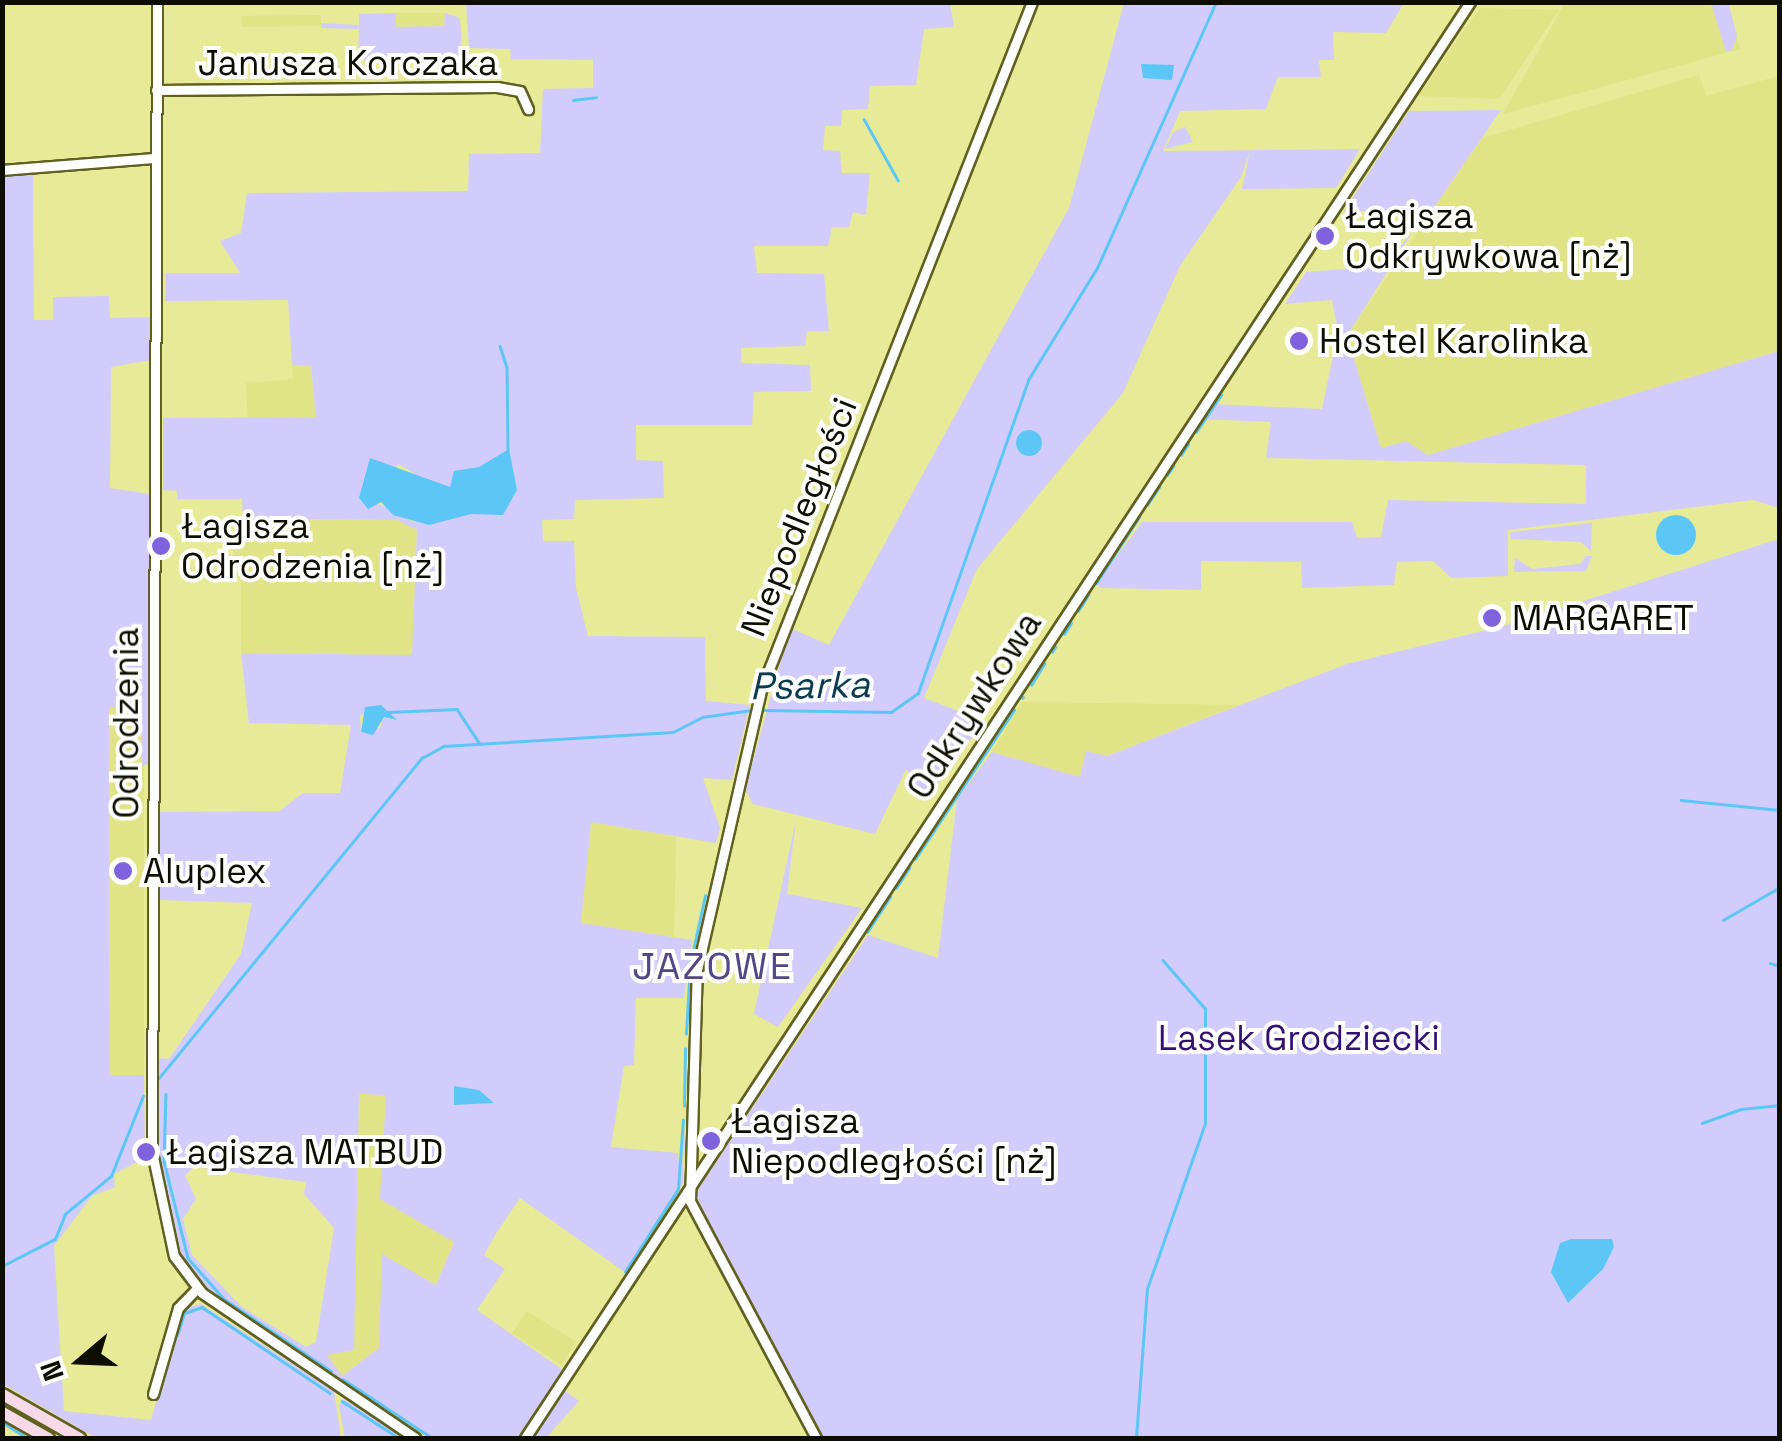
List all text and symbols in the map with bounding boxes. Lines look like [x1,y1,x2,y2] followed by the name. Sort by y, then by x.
[198,42,498,84] street label: Janusza Korczaka
[1345,195,1632,277] place label: Łagisza Odkrywkowa [nż]
[1314,225,1336,247] marker: Łagisza Odkrywkowa [nż]
[1319,320,1588,362] place label: Hostel Karolinka
[1288,330,1310,352] marker: Hostel Karolinka
[732,392,866,642] street label: Niepodległości
[181,505,444,587] place label: Łagisza Odrodzenia [nż]
[150,535,172,557] marker: Łagisza Odrodzenia [nż]
[1512,597,1694,639] place label: MARGARET
[898,604,1050,806] street label: Odkrywkowa
[1481,607,1503,629] marker: MARGARET
[105,627,147,819] street label: Odrodzenia
[749,662,871,710] water label: Psarka
[143,850,266,892] place label: Aluplex
[112,860,134,882] marker: Aluplex
[632,944,794,990] district label: JAZOWE
[1158,1017,1440,1059] park label: Lasek Grodziecki
[731,1100,1057,1182] place label: Łagisza Niepodległości [nż]
[700,1130,722,1152] marker: Łagisza Niepodległości [nż]
[166,1131,443,1173] place label: Łagisza MATBUD
[135,1141,157,1163] marker: Łagisza MATBUD
[30,1311,130,1411] north arrow
[32,1356,72,1386] text: N

